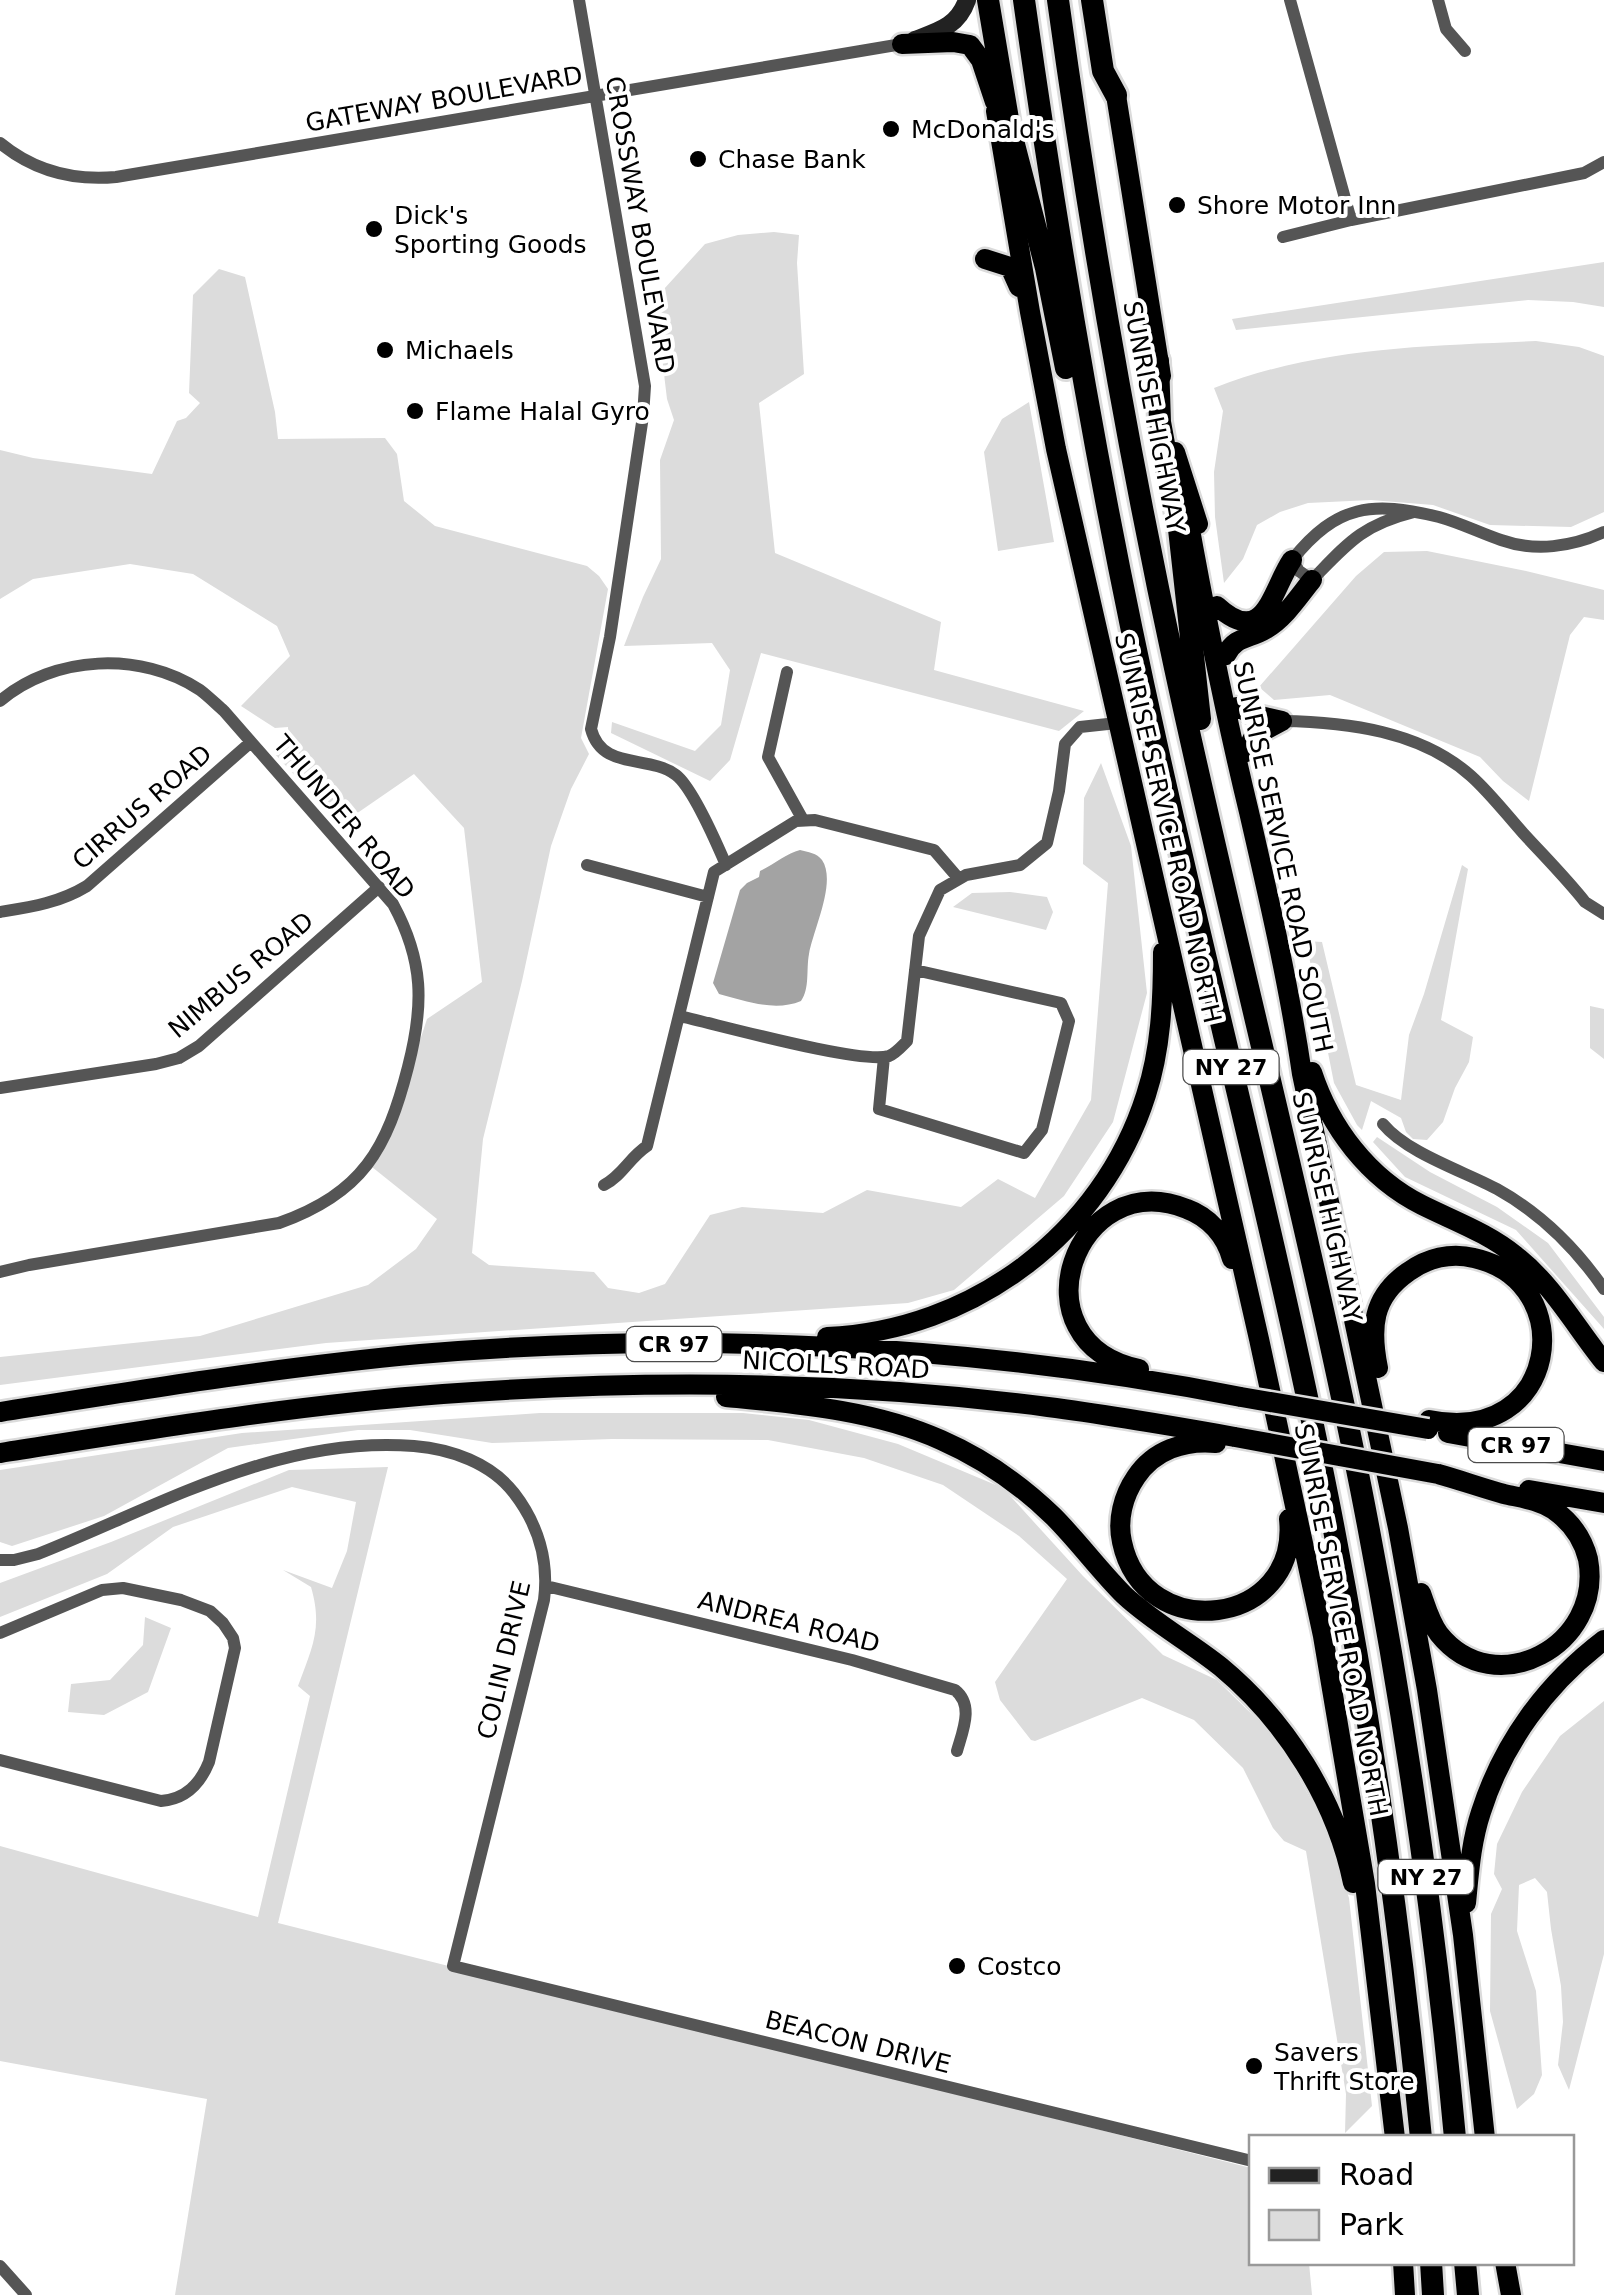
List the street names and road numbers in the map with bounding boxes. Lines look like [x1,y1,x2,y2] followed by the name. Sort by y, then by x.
[303,60,585,138] street label: GATEWAY BOULEVARD
[600,74,680,376] street label: CROSSWAY BOULEVARD
[1117,299,1191,536] street label: SUNRISE HIGHWAY
[1109,630,1227,1026] street label: SUNRISE SERVICE ROAD NORTH
[1227,659,1339,1055] street label: SUNRISE SERVICE ROAD SOUTH
[267,729,421,905] street label: THUNDER ROAD
[67,739,217,875] street label: CIRRUS ROAD
[163,906,319,1044] street label: NIMBUS ROAD
[1184,1050,1278,1084] road number: NY 27
[1286,1089,1368,1326] street label: SUNRISE HIGHWAY
[626,1327,722,1361] road number: CR 97
[741,1346,931,1384] street label: NICOLLS ROAD
[1289,1421,1393,1819] street label: SUNRISE SERVICE ROAD NORTH
[1468,1428,1564,1462] road number: CR 97
[472,1578,536,1742] street label: COLIN DRIVE
[695,1585,883,1659] street label: ANDREA ROAD
[1378,1860,1474,1894] road number: NY 27
[762,2005,954,2079] street label: BEACON DRIVE

